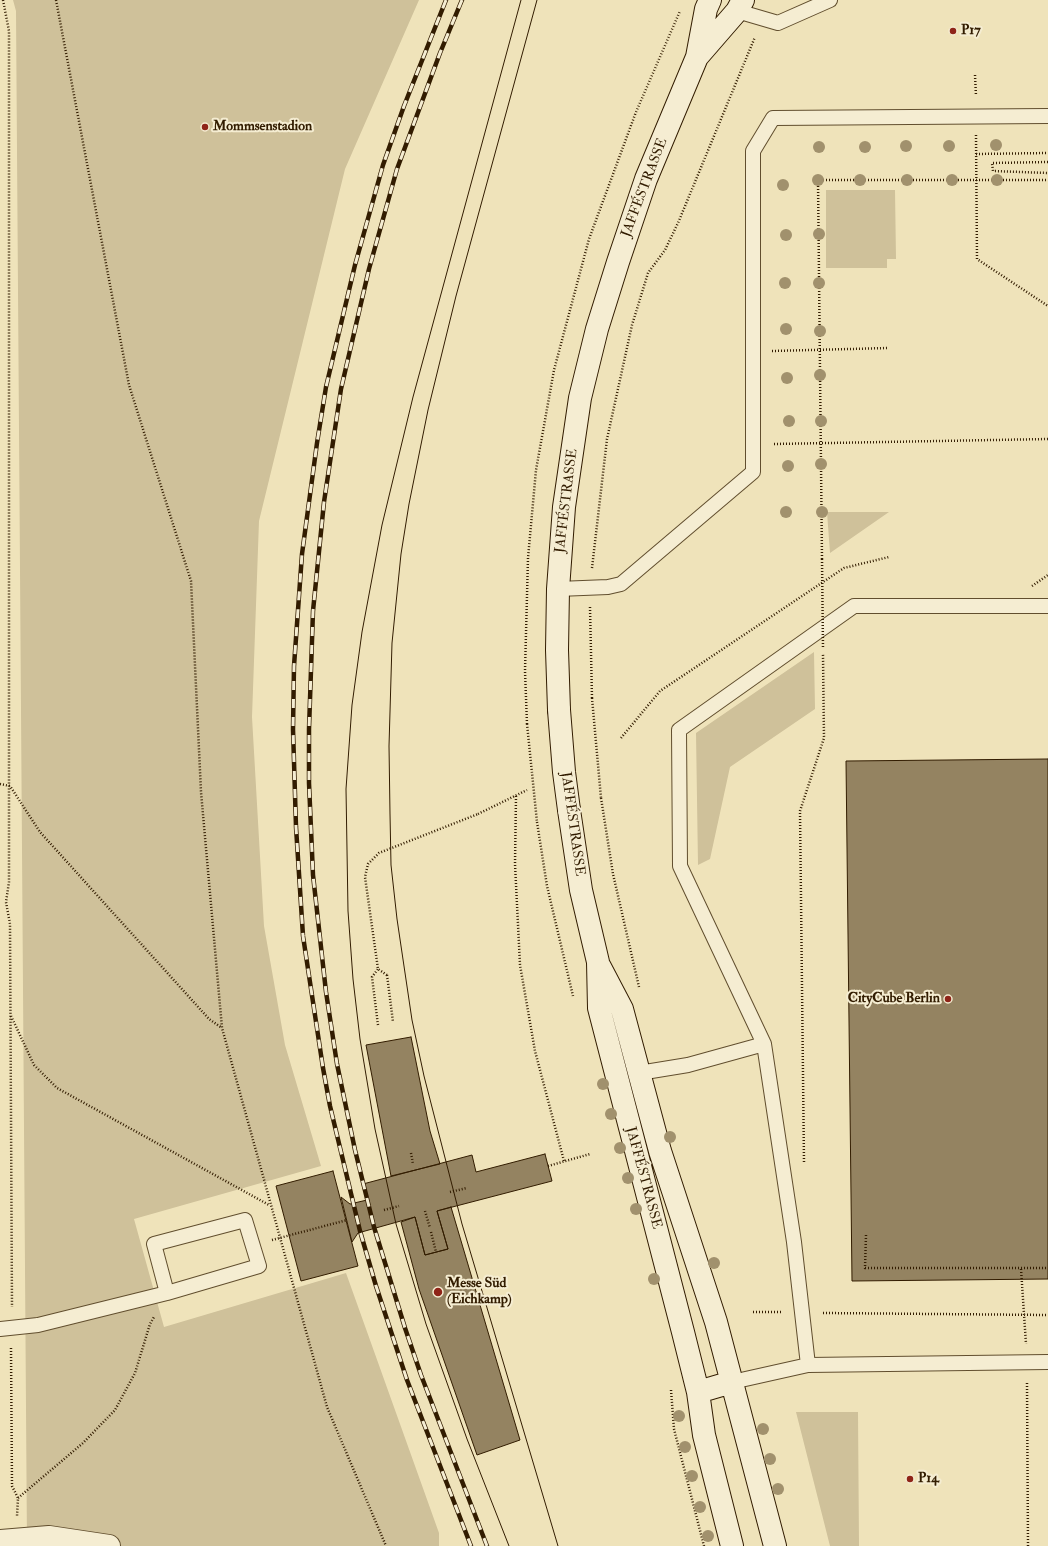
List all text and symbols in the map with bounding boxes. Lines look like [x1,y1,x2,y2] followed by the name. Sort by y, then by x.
[961,23,981,39] place label: P17
[948,26,958,36] marker: P17
[213,119,312,135] place label: Mommsenstadion
[200,122,210,132] marker: Mommsenstadion
[618,136,672,240] street label: JAFFÉSTRASSE
[552,448,582,554] street label: JAFFÉSTRASSE
[556,771,588,877] street label: JAFFÉSTRASSE
[848,991,940,1007] place label: CityCube Berlin
[943,994,953,1004] marker: CityCube Berlin
[621,1125,665,1231] street label: JAFFÉSTRASSE
[447,1276,512,1308] place label: Messe Süd (Eichkamp)
[432,1286,444,1298] marker: Messe Süd (Eichkamp)
[918,1471,939,1487] place label: P14
[905,1474,915,1484] marker: P14

